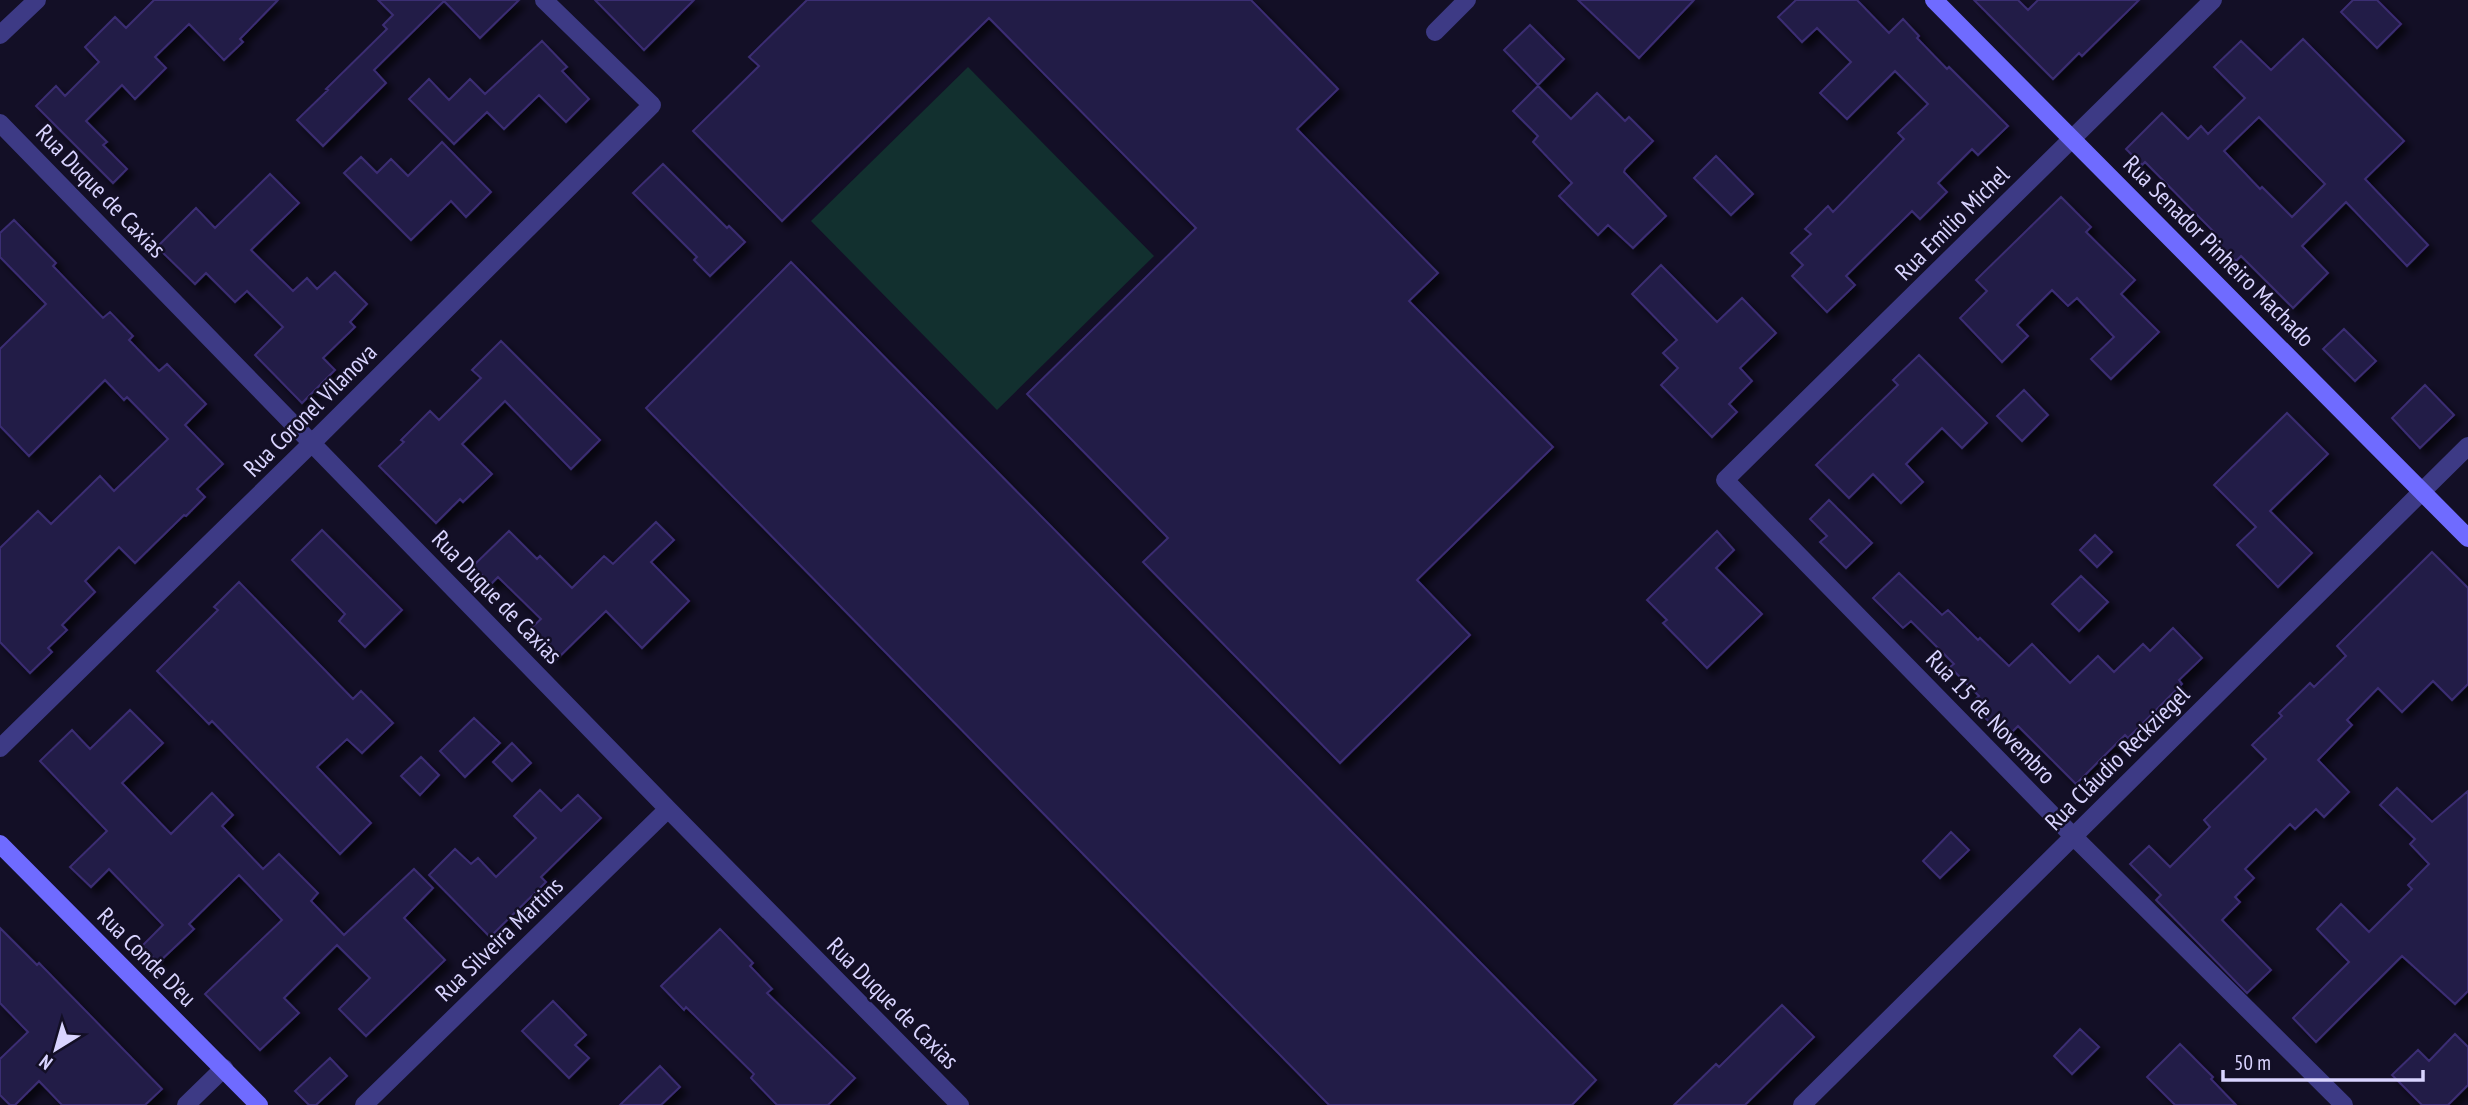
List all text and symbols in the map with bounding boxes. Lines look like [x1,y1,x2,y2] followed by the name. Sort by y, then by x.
[29,118,173,264] street label: Rua Duque de Caxias
[2117,149,2321,353] street label: Rua Senador Pinheiro Machado
[1888,159,2016,287] street label: Rua Emílio Michel
[237,337,383,483] street label: Rua Coronel Vilanova
[425,524,569,670] street label: Rua Duque de Caxias
[1919,644,2063,790] street label: Rua 15 de Novembro
[2038,679,2196,837] street label: Rua Cláudio Reckziegel
[429,870,569,1008] street label: Rua Silveira Martins
[91,901,203,1013] street label: Rua Conde D'eu
[821,931,965,1075] street label: Rua Duque de Caxias
[21,1014,91,1084] north arrow
[2223,1038,2422,1082] scale bar
[2234,1049,2271,1076] text: 50 m
[34,1050,57,1075] text: N

